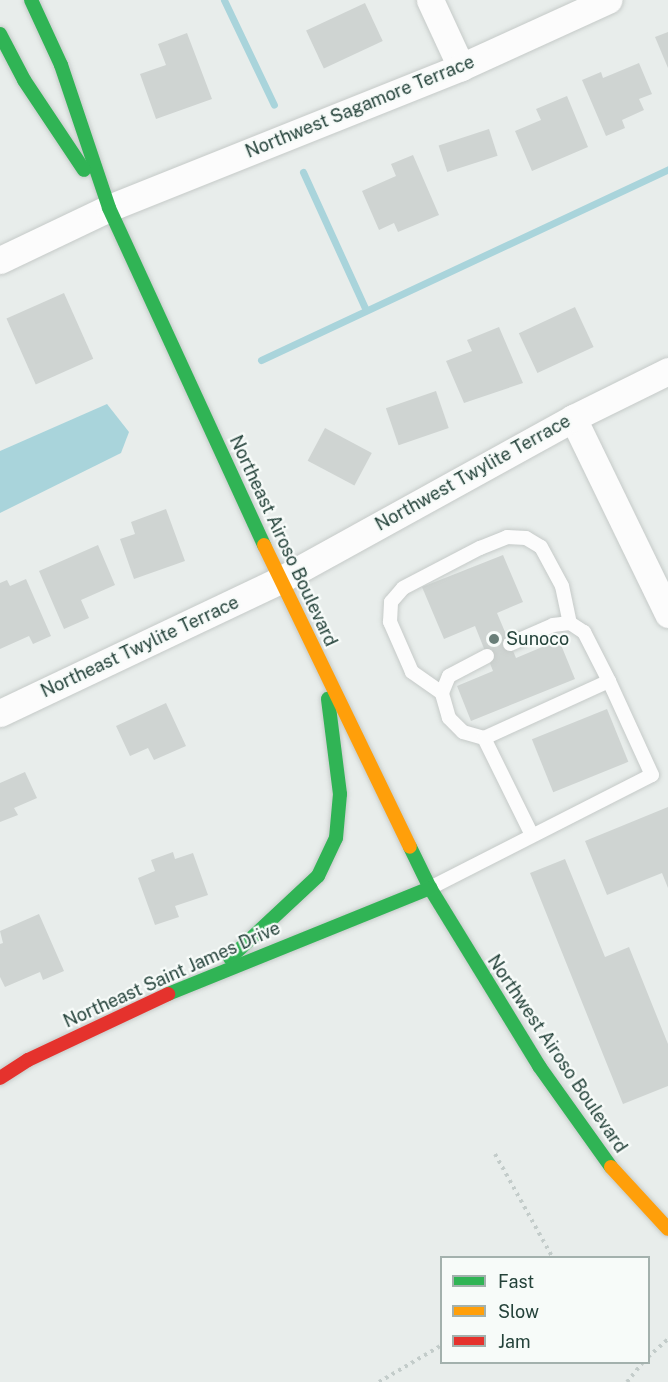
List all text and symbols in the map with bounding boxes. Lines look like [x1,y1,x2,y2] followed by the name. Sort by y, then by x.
[242,51,478,163] street label: Northwest Sagamore Terrace
[372,410,574,536] street label: Northwest Twylite Terrace
[225,432,341,650] street label: Northeast Airoso Boulevard
[37,592,243,702] street label: Northeast Twylite Terrace
[506,628,569,650] place label: Sunoco
[487,632,501,646] marker: Sunoco
[60,917,284,1033] street label: Northeast Saint James Drive
[483,951,631,1157] street label: Northwest Airoso Boulevard
[440,1256,650,1364] legend
[498,1271,534,1292] text: Fast
[498,1301,539,1322] text: Slow
[498,1331,531,1352] text: Jam

